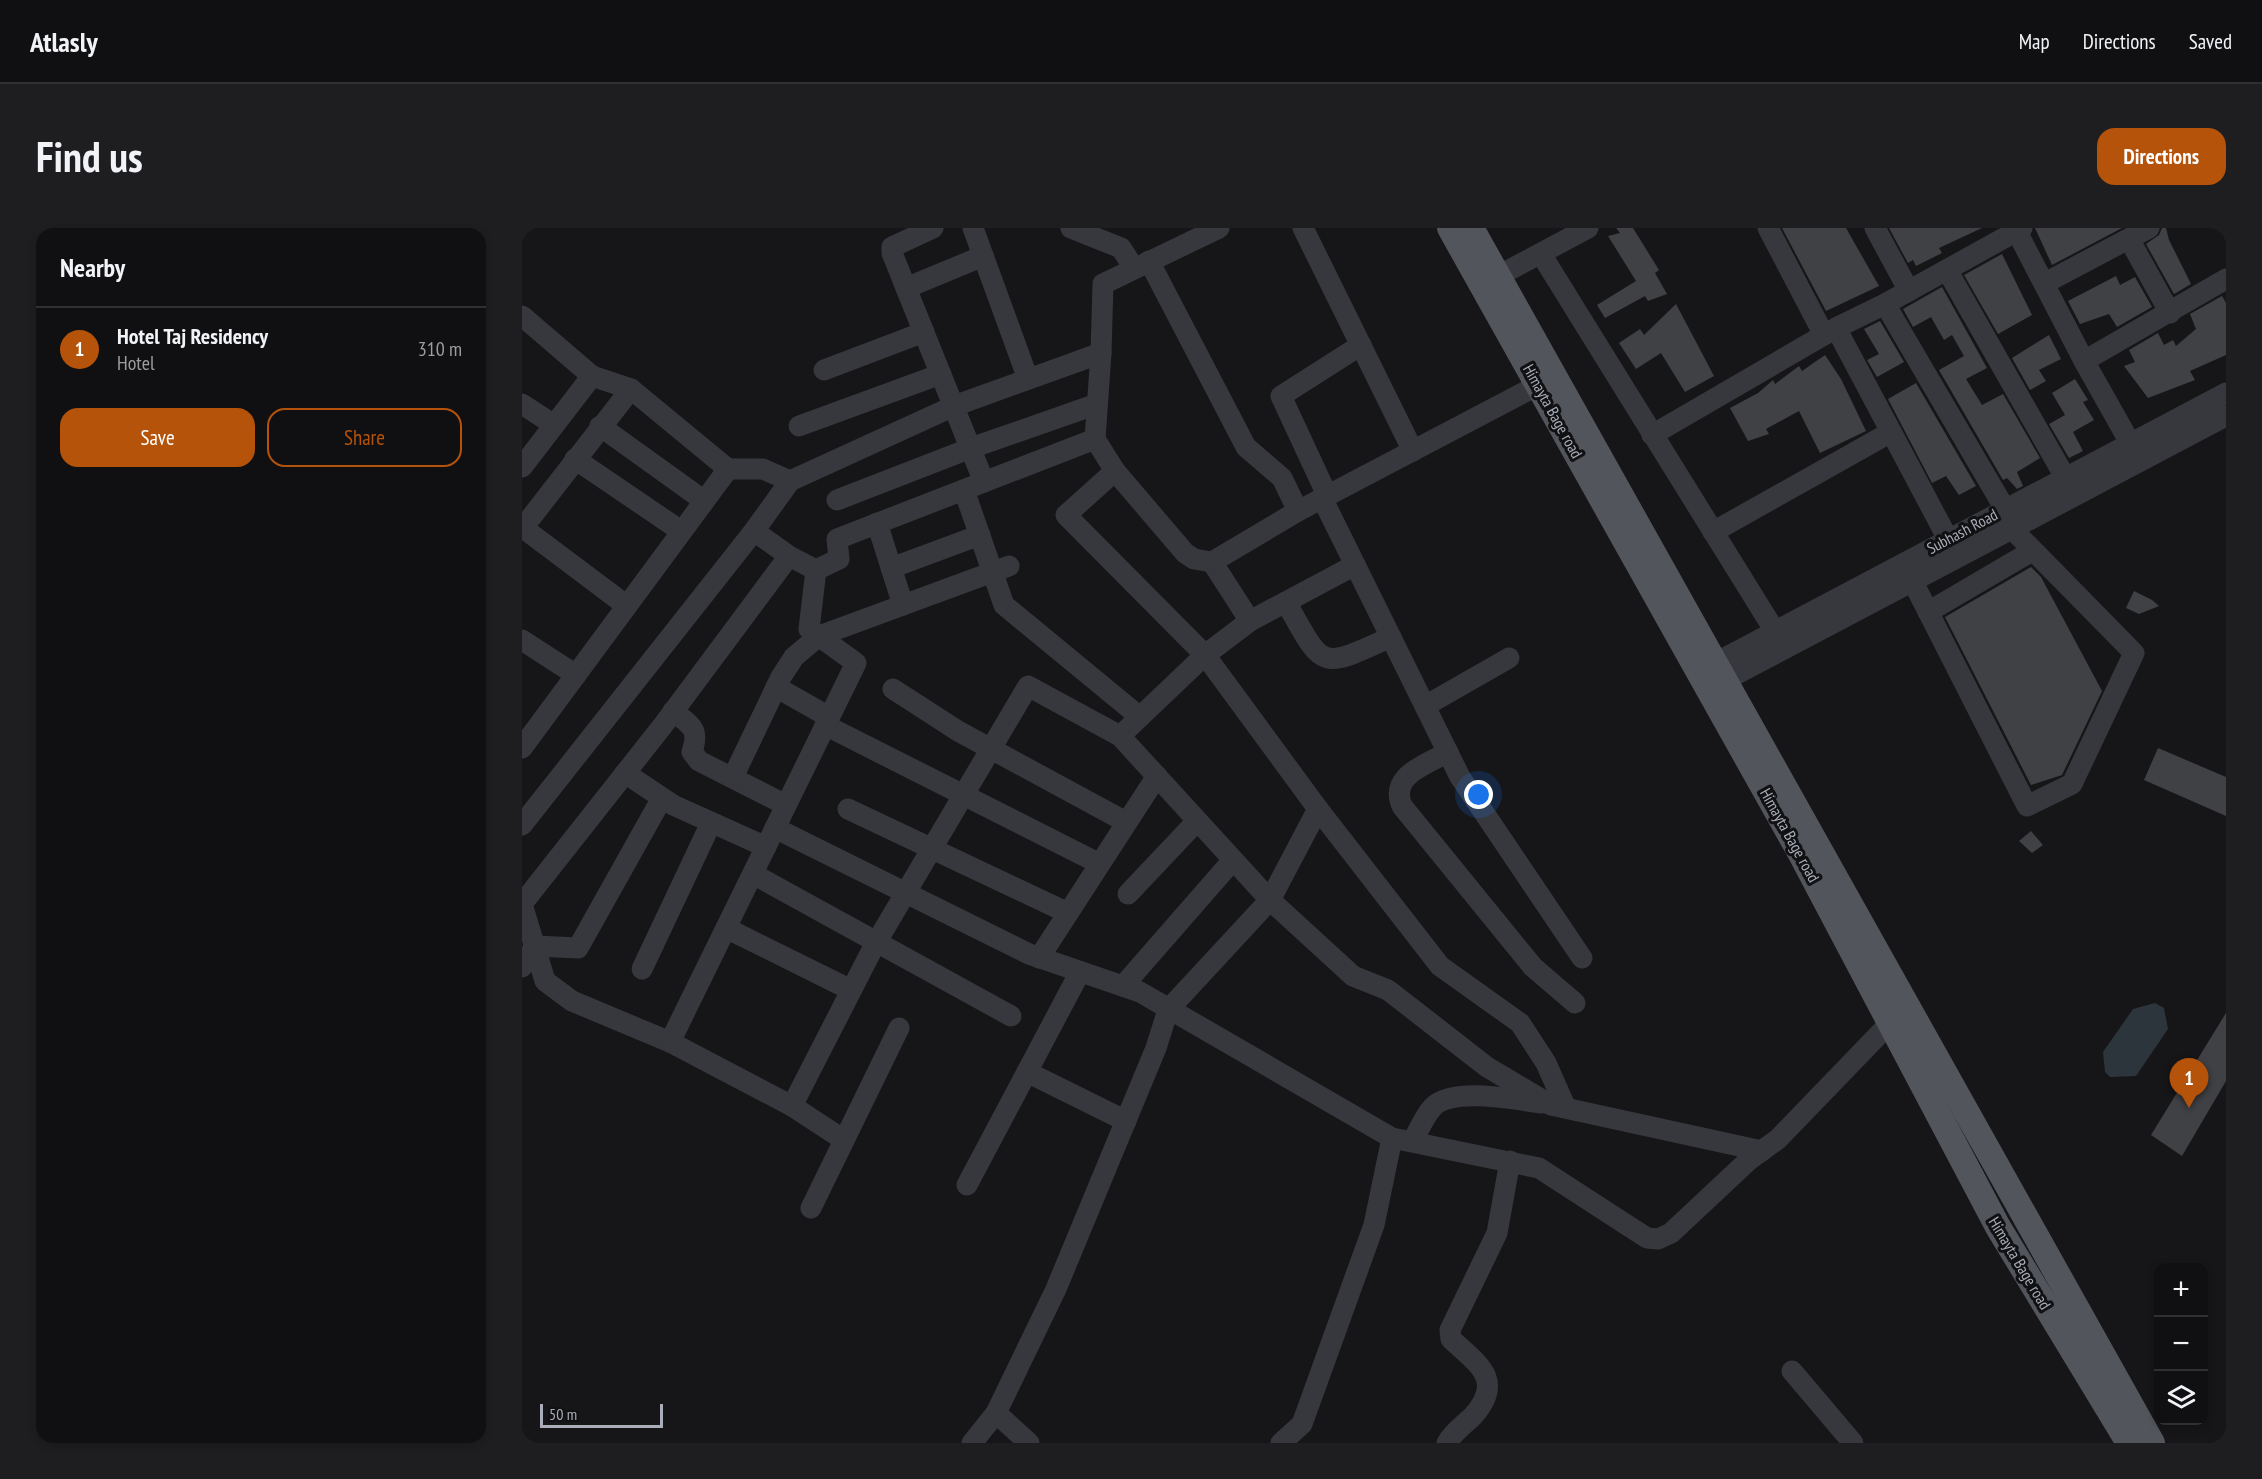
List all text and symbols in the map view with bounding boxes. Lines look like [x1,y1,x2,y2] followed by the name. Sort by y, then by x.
[30,23,98,60] text: Atlasly
[2019,28,2050,55] text: Map
[2083,28,2156,55] text: Directions
[2189,28,2232,55] text: Saved
[2097,128,2226,185] button: Directions
[36,129,143,184] text: Find us
[60,251,125,284] text: Nearby
[117,322,268,350] text: Hotel Taj Residency
[75,336,84,362] text: 1
[418,336,462,362] text: 310 m
[117,350,155,376] text: Hotel
[1519,360,1587,462] street label: Himayta Bage road
[60,408,255,467] button: Save
[267,408,462,467] button: Share
[1923,504,2001,558] street label: Subhash Road
[1464,780,1493,809] your location
[1756,784,1824,886] street label: Himayta Bage road
[2170,1058,2208,1108] pin: 1
[1985,1213,2056,1313] street label: Himayta Bage road
[2154,1263,2208,1425] map controls
[2154,1263,2208,1317] button: +
[2154,1317,2208,1371] button: −
[2154,1371,2208,1425] button: layers
[540,1401,663,1428] scale bar
[549,1404,577,1424] text: 50 m

